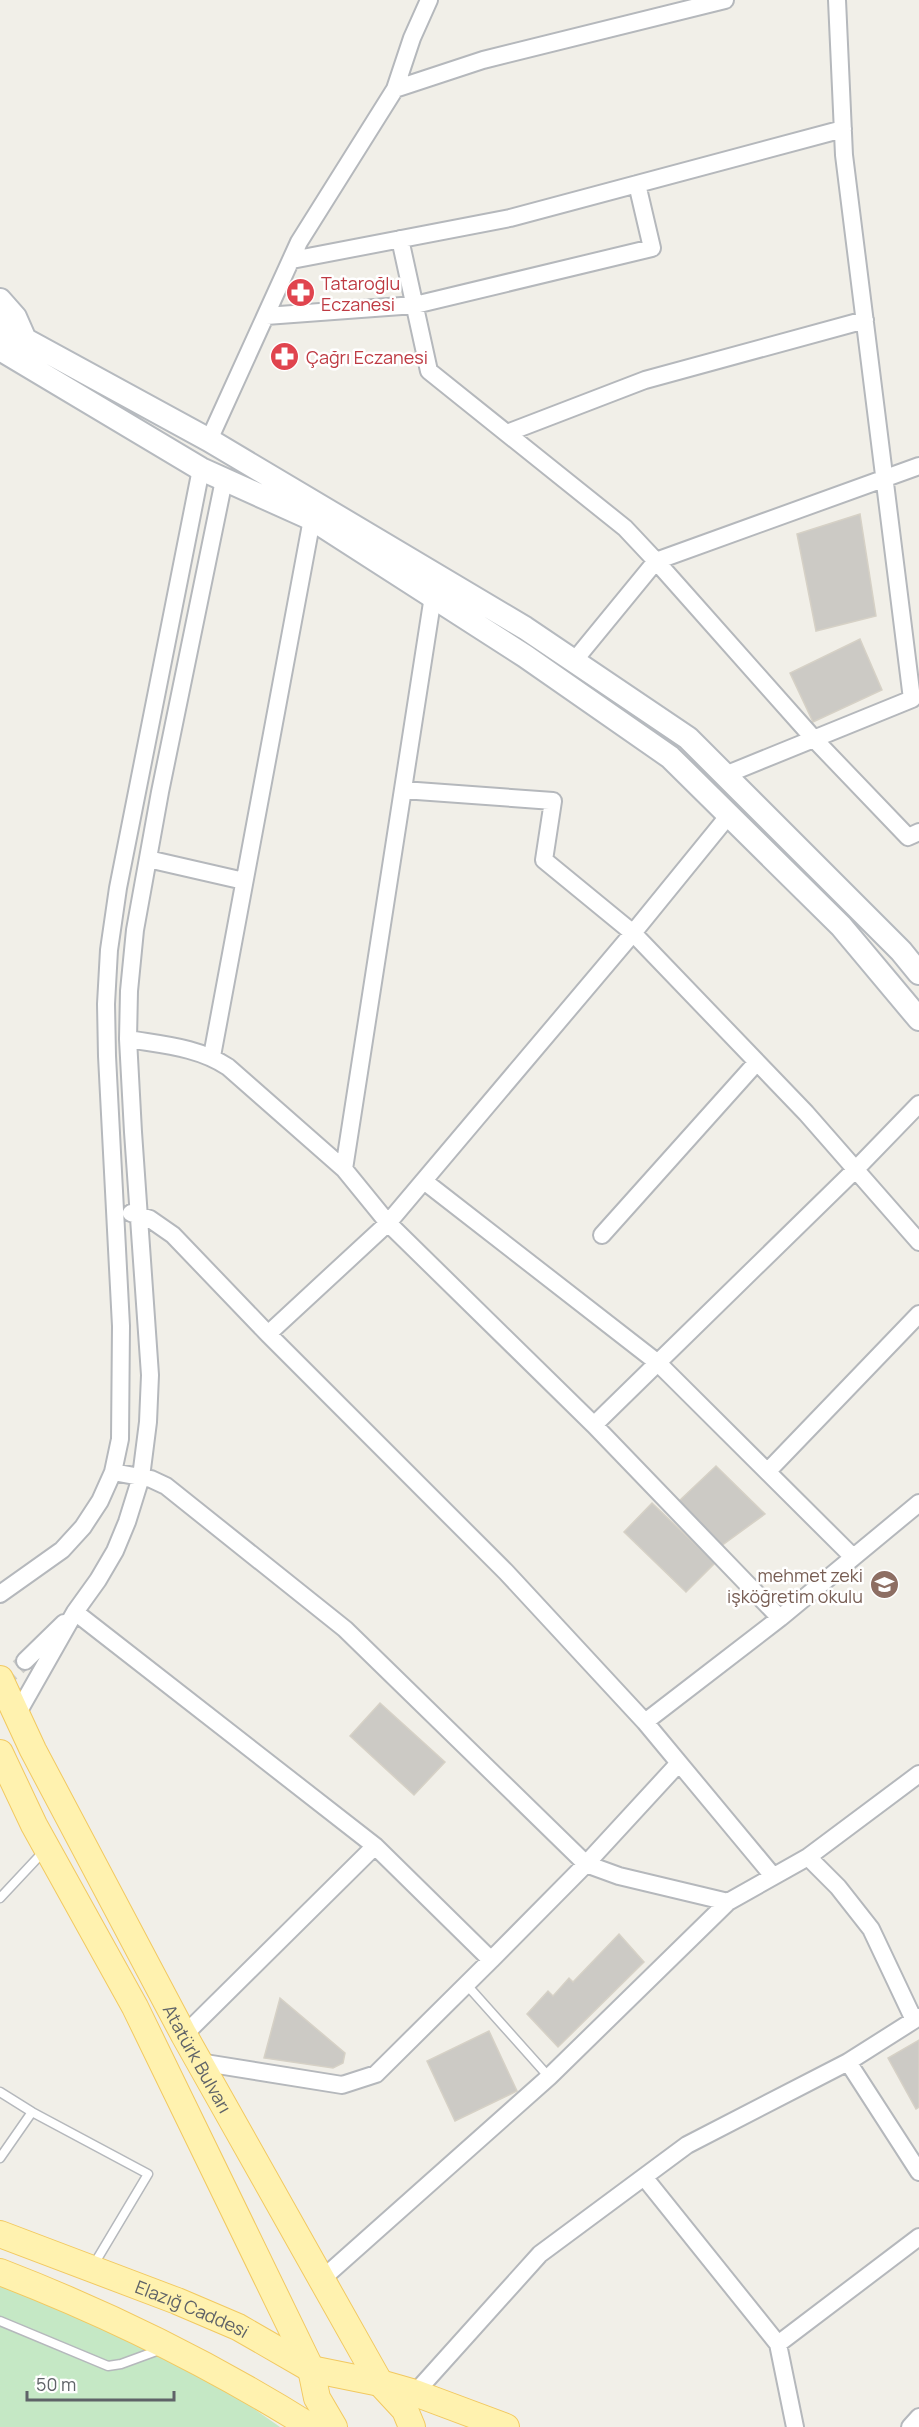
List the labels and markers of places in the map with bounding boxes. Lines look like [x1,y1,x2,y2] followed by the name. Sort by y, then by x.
[321,271,400,316] place label: Tataroğlu Eczanesi
[284,277,316,309] pharmacy icon: Tataroğlu Eczanesi
[269,341,301,373] pharmacy icon: Çağrı Eczanesi
[306,345,428,369] place label: Çağrı Eczanesi
[727,1563,863,1608] place label: mehmet zeki işköğretim okulu
[868,1569,900,1601] school or university icon: mehmet zeki işköğretim okulu

